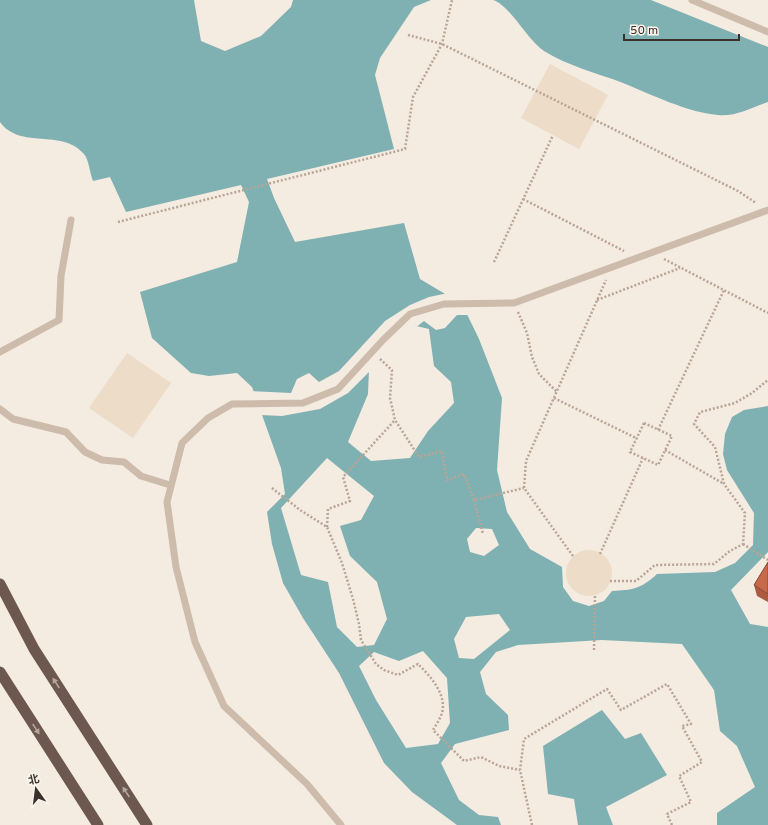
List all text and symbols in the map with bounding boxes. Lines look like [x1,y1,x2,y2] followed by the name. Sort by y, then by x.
[624,16,739,42] scale bar
[630,23,658,39] text: 50 m
[52,678,60,688] one-way arrow
[32,724,40,734] one-way arrow
[16,769,56,809] north arrow
[27,772,41,788] text: 北
[122,787,130,797] one-way arrow

